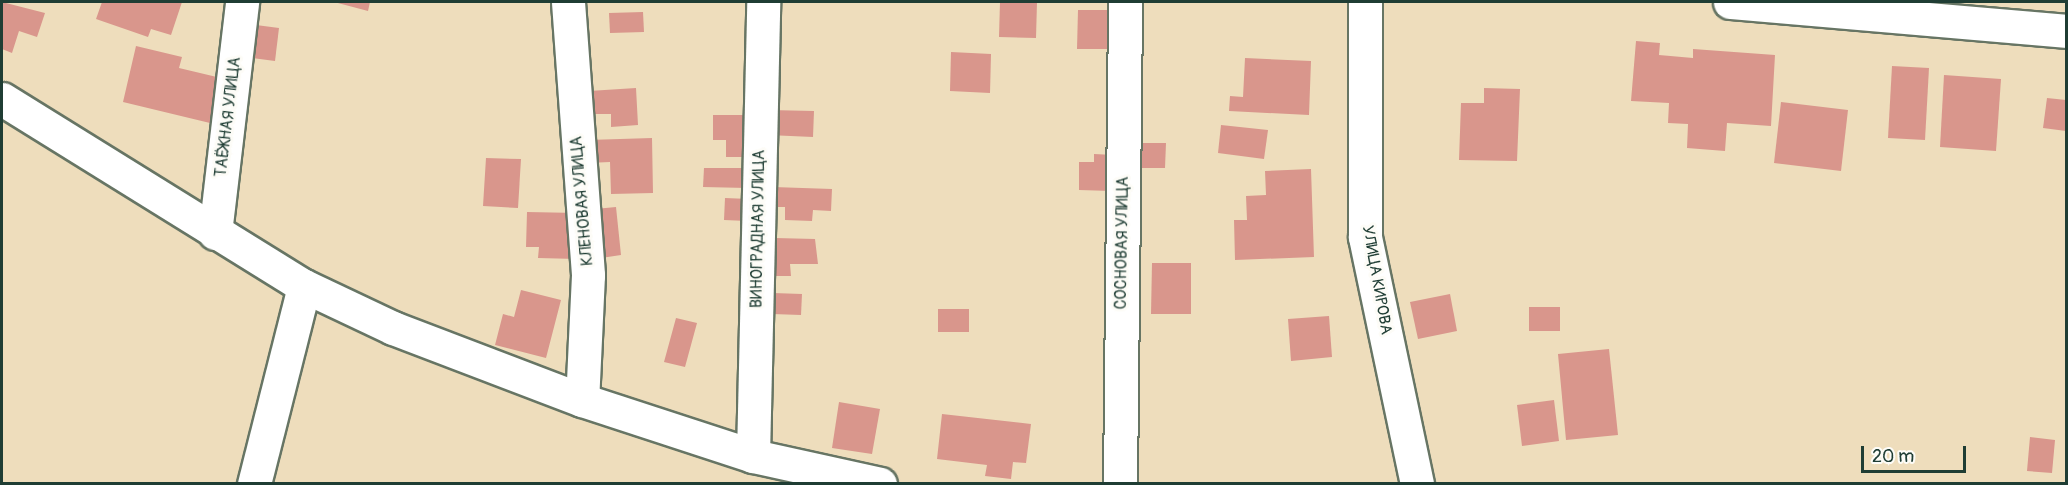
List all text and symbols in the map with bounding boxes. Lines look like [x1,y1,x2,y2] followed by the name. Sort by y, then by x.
[211,56,245,178] street label: ТАЁЖНАЯ УЛИЦА
[567,135,597,267] street label: КЛЕНОВАЯ УЛИЦА
[747,150,769,308] street label: ВИНОГРАДНАЯ УЛИЦА
[1111,176,1133,310] street label: СОСНОВАЯ УЛИЦА
[1358,224,1396,336] street label: УЛИЦА КИРОВА
[1864,434,1969,472] scale bar
[1872,445,1914,468] text: 20 m

